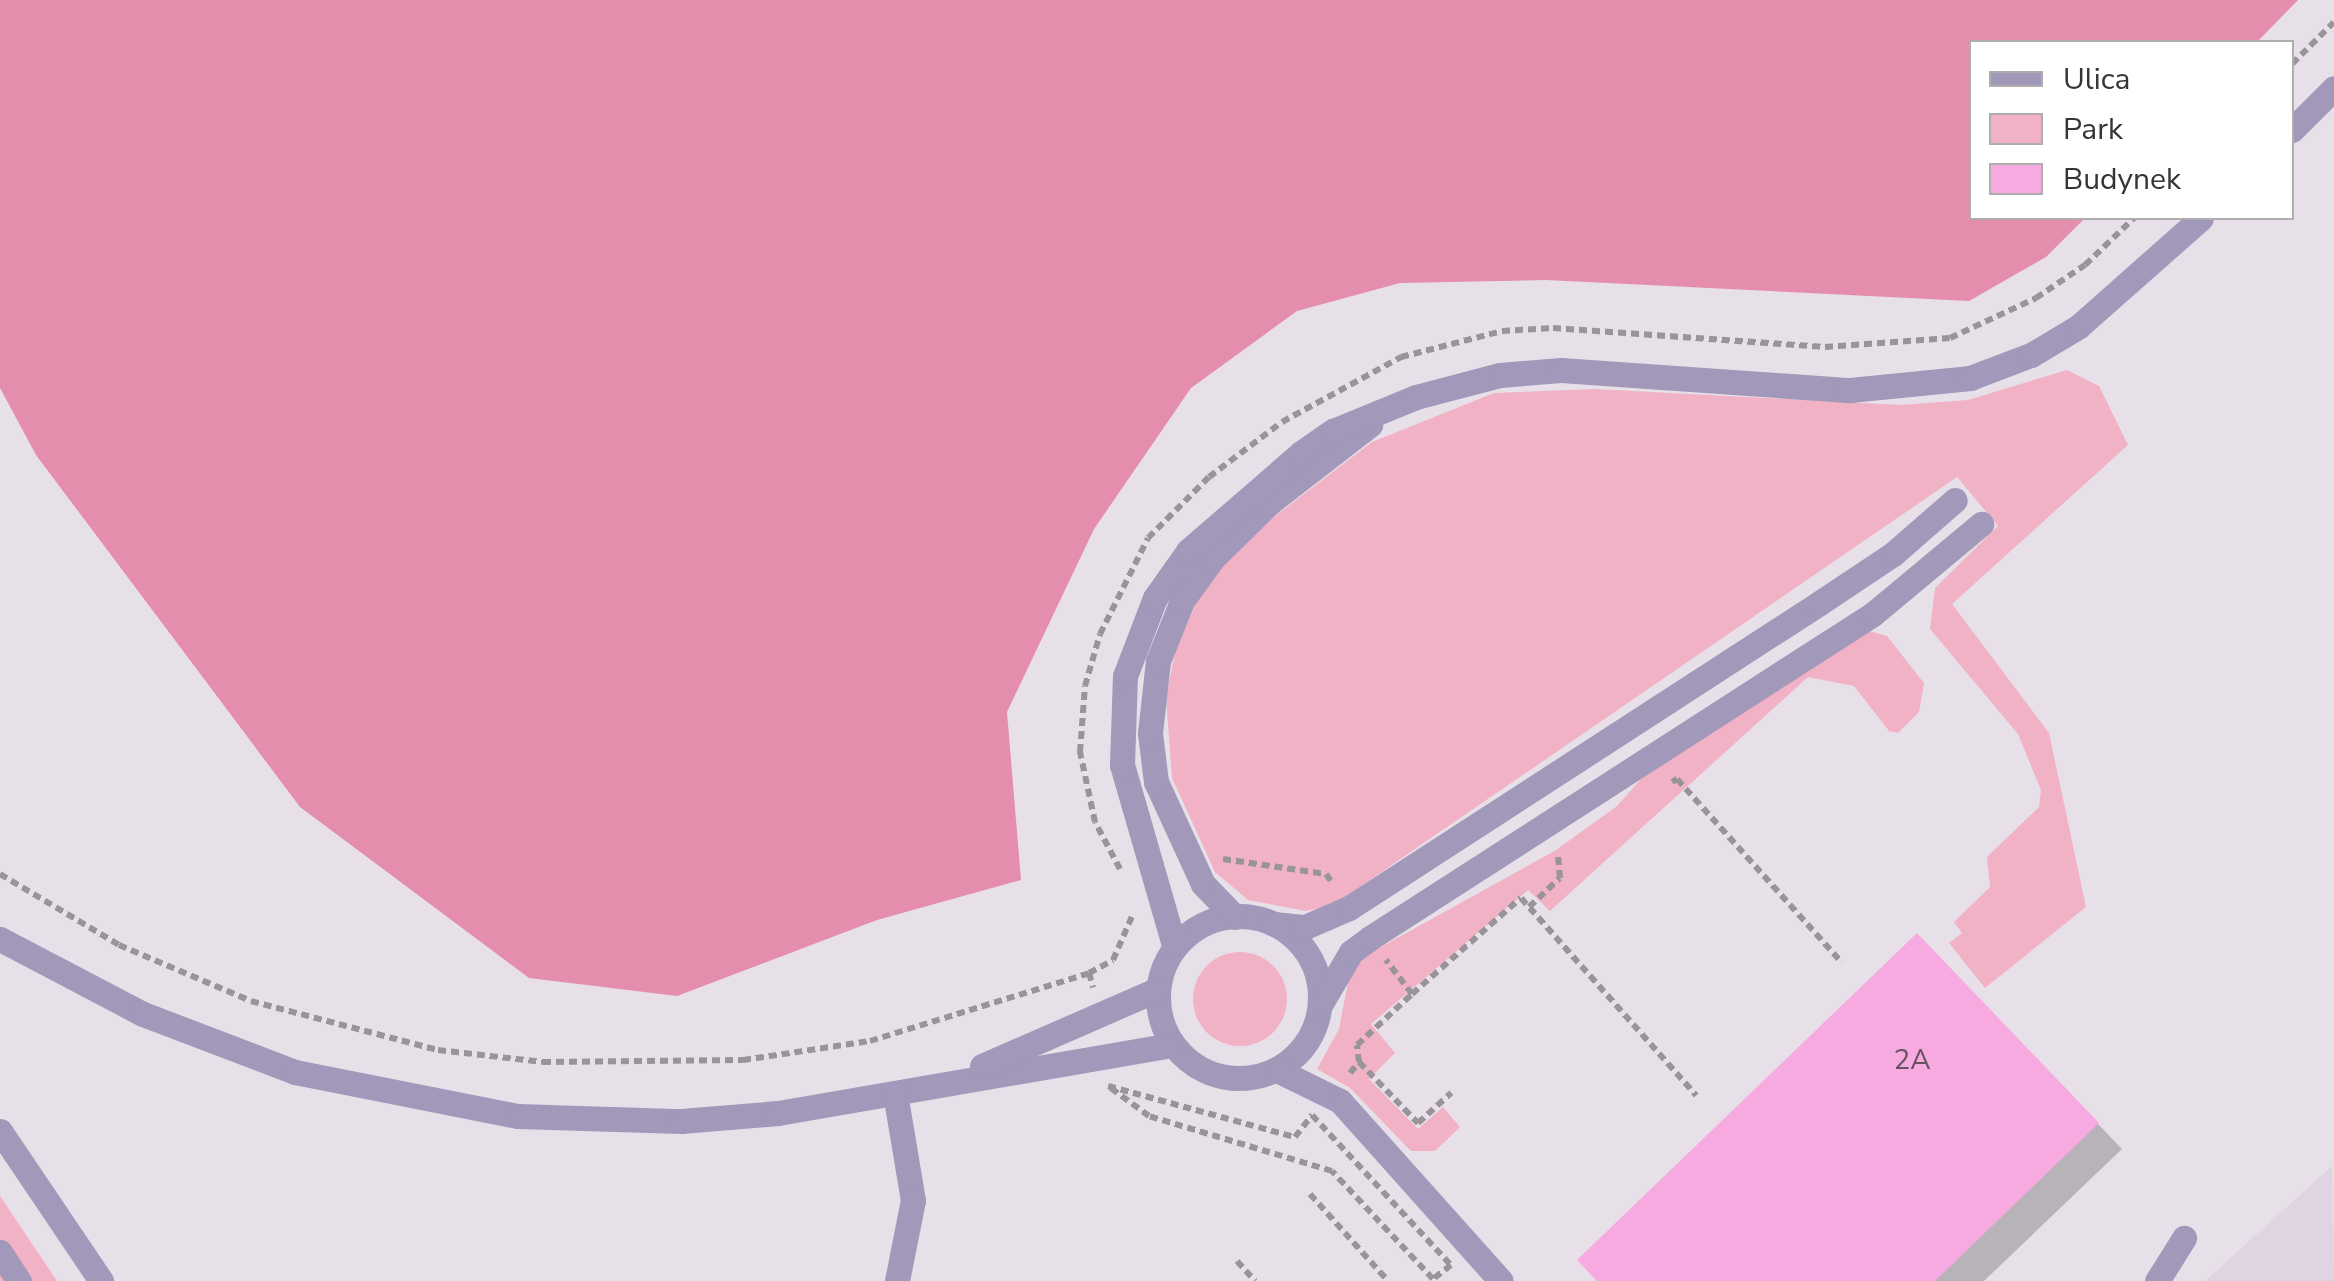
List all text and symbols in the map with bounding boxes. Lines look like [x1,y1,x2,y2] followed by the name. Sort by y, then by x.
[1969,40,2294,220] legend
[2063,59,2130,100] text: Ulica
[2063,109,2123,150] text: Park
[2063,159,2181,200] text: Budynek
[1893,1043,1931,1077] house number: 2A

